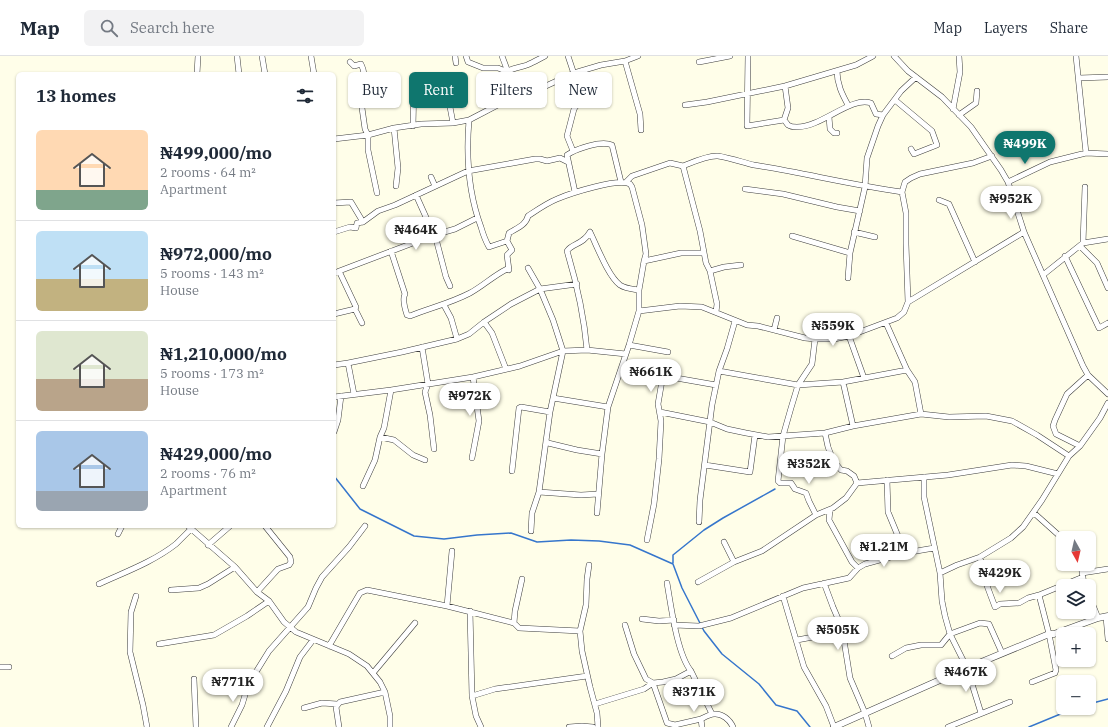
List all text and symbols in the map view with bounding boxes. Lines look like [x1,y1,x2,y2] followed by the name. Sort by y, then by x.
[84,10,364,46] search box
[20,16,60,40] text: Map
[98,17,120,39] icon: search
[130,18,214,37] text: Search here
[934,19,962,37] text: Map
[984,19,1028,37] text: Layers
[1050,19,1088,37] text: Share
[348,72,401,108] chip: Buy
[409,72,468,108] chip: Rent
[476,72,547,108] chip: Filters
[555,72,612,108] chip: New
[36,85,116,107] text: 13 homes
[294,85,316,107] icon: filters
[997,131,1053,165] pin: ₦499K
[1003,135,1047,152] text: ₦499K
[160,142,272,164] text: ₦499,000/mo
[68,146,116,194] icon: home
[160,164,256,181] text: 2 rooms · 64 m²
[160,181,227,198] text: Apartment
[983,186,1039,220] pin: ₦952K
[989,190,1033,207] text: ₦952K
[388,217,444,251] pin: ₦464K
[394,221,438,238] text: ₦464K
[160,243,272,265] text: ₦972,000/mo
[68,247,116,295] icon: home
[160,265,264,282] text: 5 rooms · 143 m²
[160,282,199,299] text: House
[805,313,861,347] pin: ₦559K
[811,317,855,334] text: ₦559K
[160,343,287,365] text: ₦1,210,000/mo
[68,347,116,395] icon: home
[623,359,679,393] pin: ₦661K
[629,363,673,380] text: ₦661K
[160,365,264,382] text: 5 rooms · 173 m²
[160,382,199,399] text: House
[442,383,498,417] pin: ₦972K
[448,387,492,404] text: ₦972K
[160,443,272,465] text: ₦429,000/mo
[68,447,116,495] icon: home
[781,451,837,485] pin: ₦352K
[787,455,831,472] text: ₦352K
[160,465,256,482] text: 2 rooms · 76 m²
[160,482,227,499] text: Apartment
[1056,531,1096,571] north arrow
[1056,531,1096,715] map controls
[851,534,917,568] pin: ₦1.21M
[860,538,908,555] text: ₦1.21M
[972,560,1028,594] pin: ₦429K
[978,564,1022,581] text: ₦429K
[1056,579,1096,619] button: layers
[810,617,866,651] pin: ₦505K
[816,621,860,638] text: ₦505K
[1056,627,1096,667] button: +
[938,659,994,693] pin: ₦467K
[944,663,988,680] text: ₦467K
[205,669,261,703] pin: ₦771K
[211,673,255,690] text: ₦771K
[1056,675,1096,715] button: −
[666,679,722,713] pin: ₦371K
[672,683,716,700] text: ₦371K

